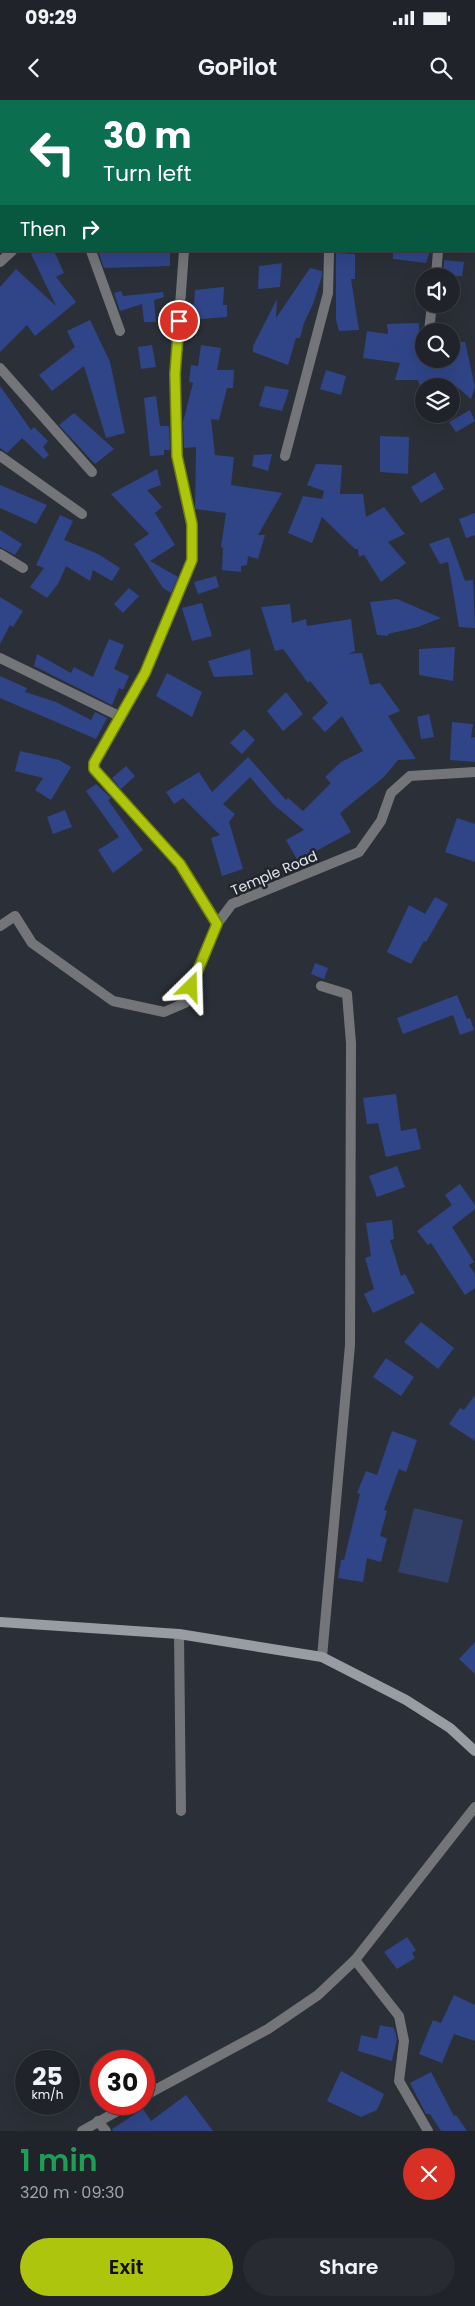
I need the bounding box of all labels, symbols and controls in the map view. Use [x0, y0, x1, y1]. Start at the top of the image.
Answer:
text: 09:29 [25, 4, 77, 31]
text: GoPilot [198, 52, 277, 83]
icon: back [20, 54, 48, 82]
icon: search [427, 54, 455, 82]
text: 30 m [103, 111, 191, 160]
icon: left [20, 120, 85, 185]
text: Turn left [103, 158, 191, 189]
icon: right [76, 215, 104, 243]
text: Then [20, 216, 66, 243]
map controls [415, 268, 460, 423]
button: sound [415, 268, 460, 313]
pin [158, 300, 200, 342]
icon: arrive [165, 307, 193, 335]
button: search [415, 323, 460, 368]
button: layers [415, 378, 460, 423]
street label: Temple Road [228, 846, 320, 900]
position arrow [164, 960, 216, 1012]
speed limit sign: 30 [90, 2050, 155, 2115]
text: 25 [32, 2059, 63, 2094]
text: km/h [32, 2086, 63, 2103]
text: 1 min [20, 2139, 98, 2182]
button: close [403, 2148, 455, 2200]
text: 320 m · 09:30 [20, 2181, 124, 2204]
button: Exit [20, 2238, 233, 2296]
button: Share [243, 2238, 455, 2296]

